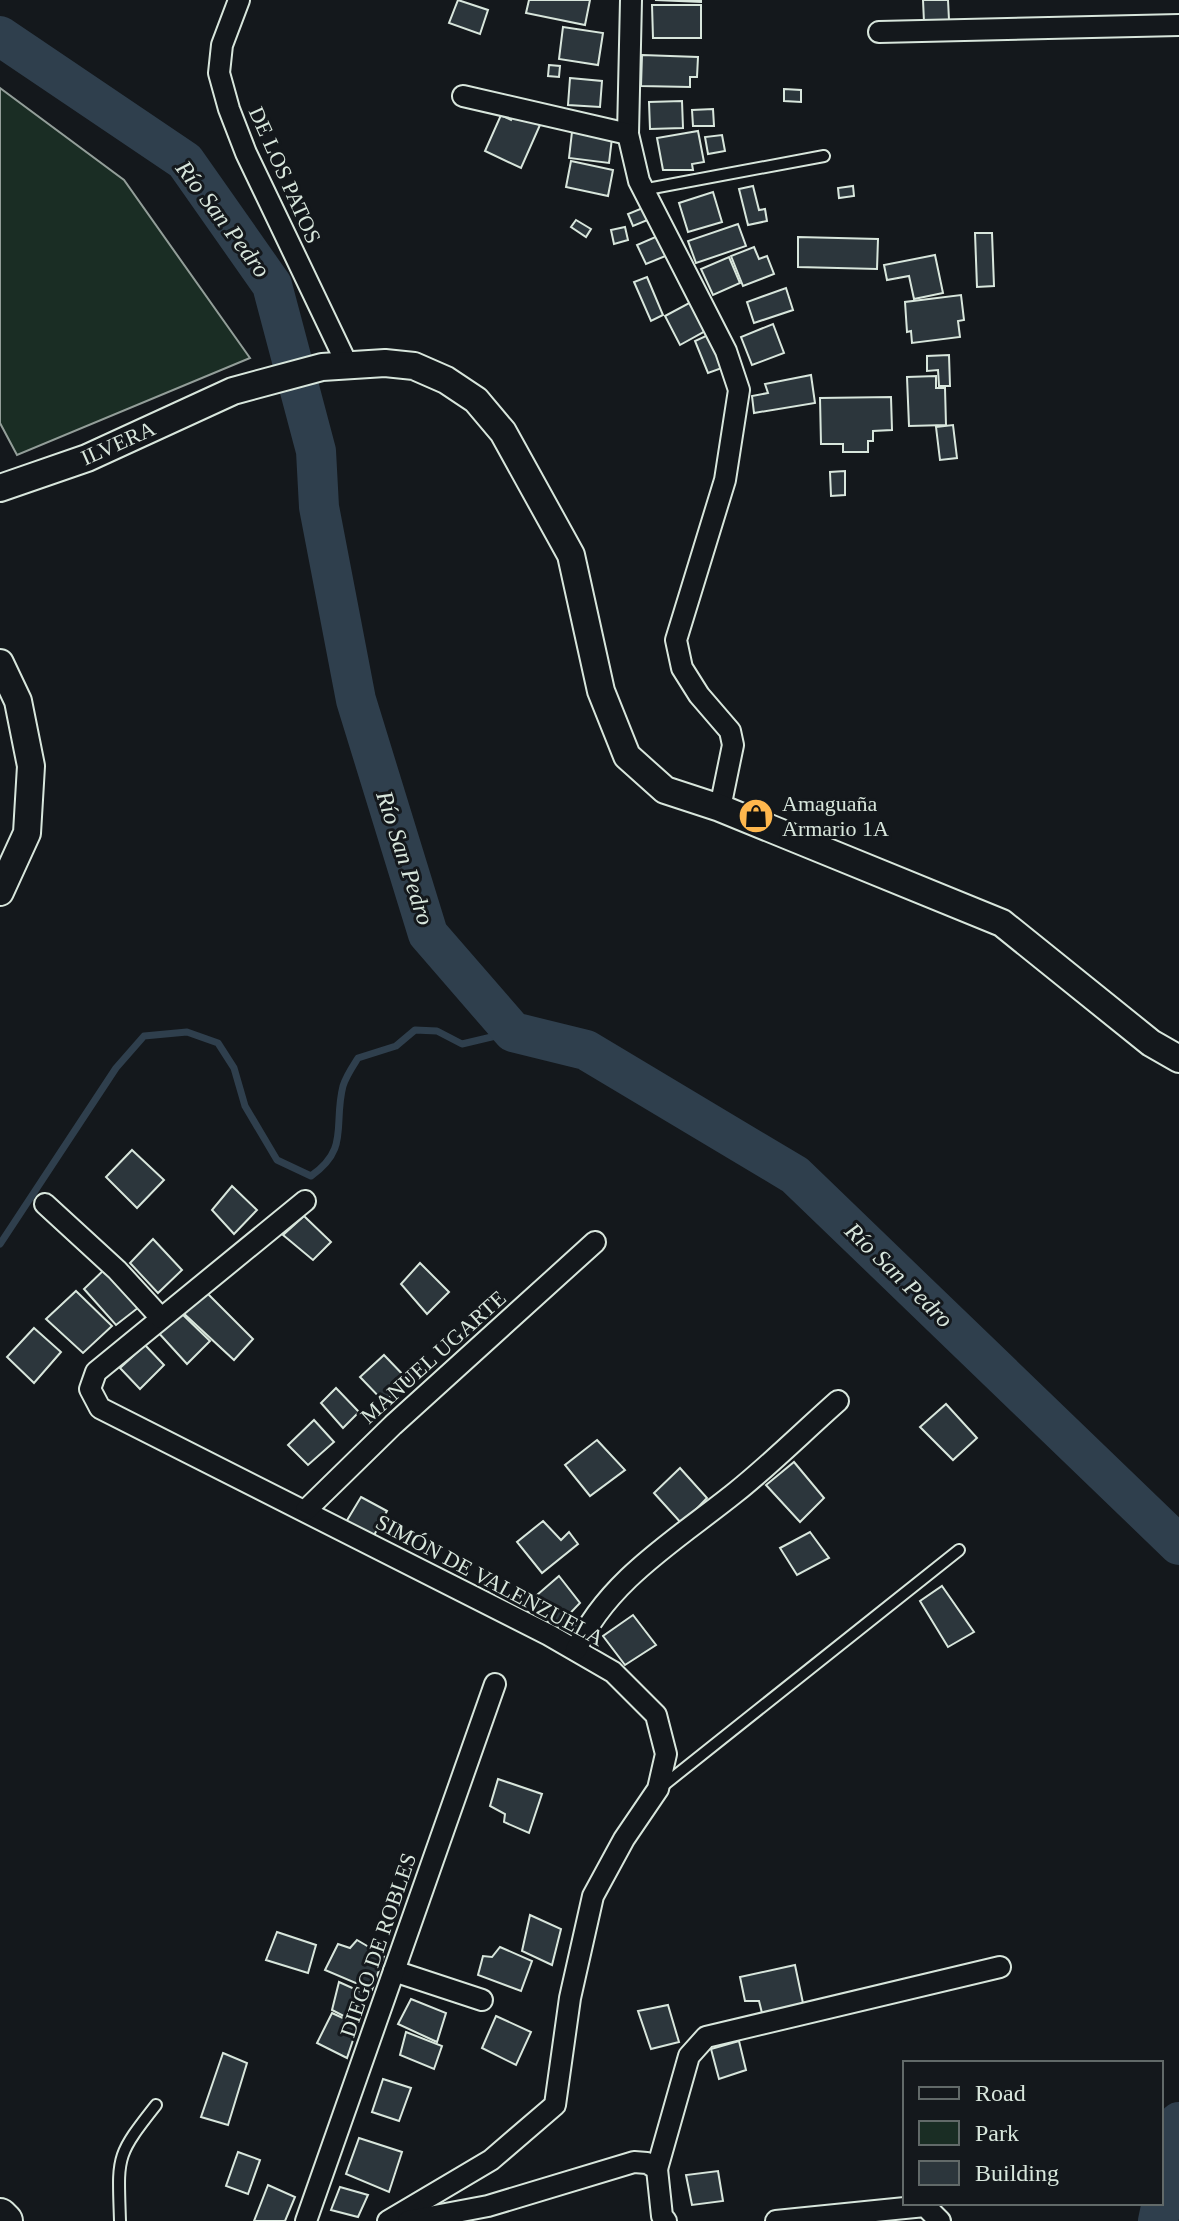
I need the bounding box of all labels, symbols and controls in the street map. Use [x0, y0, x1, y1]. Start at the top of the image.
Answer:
street label: DE LOS PATOS [244, 103, 326, 247]
water label: Río San Pedro [170, 155, 275, 282]
street label: ILVERA [77, 416, 159, 470]
water label: Río San Pedro [371, 787, 439, 928]
place label: Amaguaña Armario 1A [782, 791, 889, 841]
shop icon: Amaguaña Armario 1A [737, 797, 775, 835]
water label: Río San Pedro [839, 1217, 958, 1333]
street label: MANUEL UGARTE [355, 1285, 511, 1429]
street label: SIMÓN DE VALENZUELA [372, 1509, 608, 1651]
street label: DIEGO DE ROBLES [335, 1850, 421, 2040]
legend [903, 2061, 1163, 2205]
text: Road [975, 2080, 1026, 2106]
text: Park [975, 2120, 1019, 2146]
text: Building [975, 2160, 1059, 2186]

